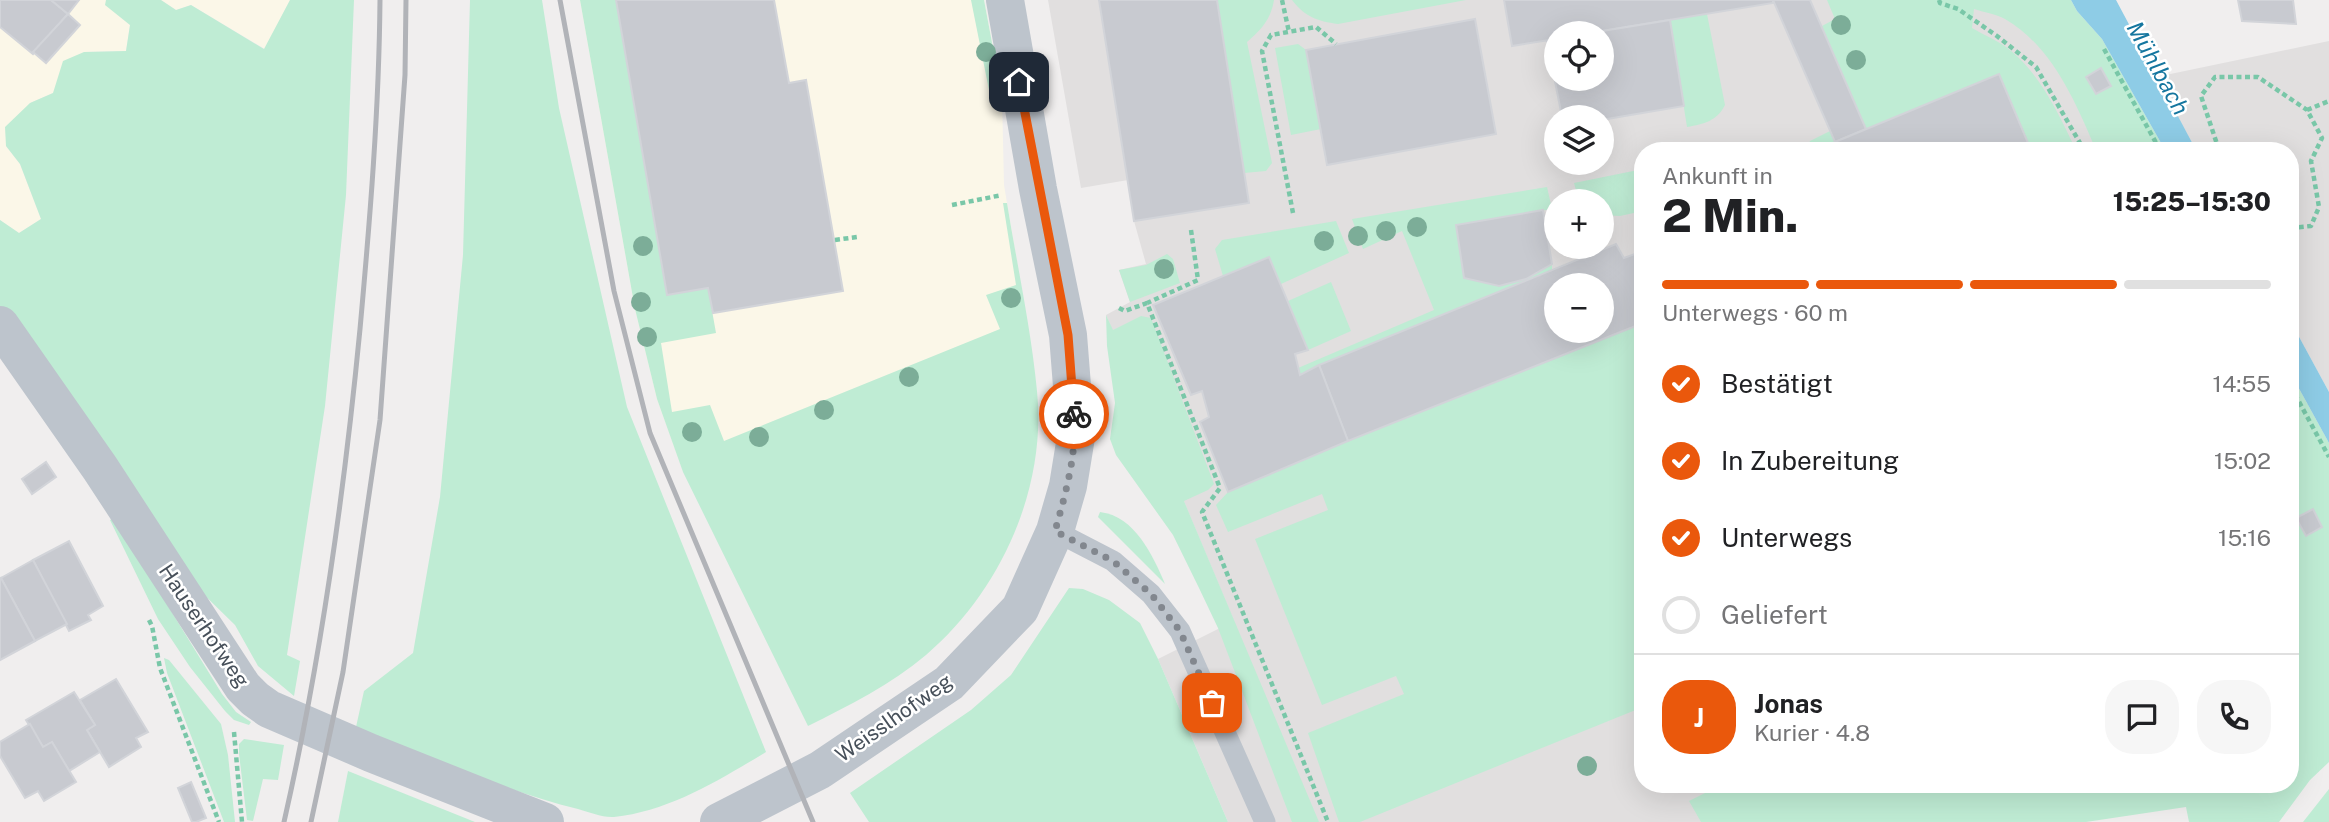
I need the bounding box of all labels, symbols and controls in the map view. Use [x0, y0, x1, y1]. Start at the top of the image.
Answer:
water label: Mühlbach [2122, 16, 2195, 119]
map controls [1544, 21, 1614, 343]
button: locate [1544, 21, 1614, 91]
pin [989, 52, 1049, 112]
icon: home [1000, 63, 1038, 101]
button: layers [1544, 105, 1614, 175]
text: Ankunft in [1662, 162, 1773, 189]
text: 15:25–15:30 [2113, 186, 2271, 217]
text: 2 Min. [1662, 188, 1799, 242]
button: + [1544, 189, 1614, 259]
button: − [1544, 273, 1614, 343]
text: Unterwegs · 60 m [1662, 299, 1848, 326]
icon: check [1662, 365, 1700, 403]
text: Bestätigt [1721, 368, 1833, 399]
text: 14:55 [2213, 370, 2271, 397]
courier [1039, 379, 1109, 449]
icon: bike [1055, 395, 1093, 433]
icon: check [1662, 442, 1700, 480]
text: In Zubereitung [1721, 445, 1899, 476]
text: 15:02 [2214, 447, 2271, 474]
icon: check [1662, 519, 1700, 557]
text: Unterwegs [1721, 522, 1852, 553]
text: 15:16 [2218, 524, 2271, 551]
street label: Hauserhofweg [154, 559, 255, 692]
text: Geliefert [1721, 599, 1828, 630]
street label: Weisslhofweg [831, 668, 957, 767]
pin [1182, 673, 1242, 733]
button: chat [2105, 680, 2179, 754]
button: phone [2197, 680, 2271, 754]
icon: bag [1193, 684, 1231, 722]
text: Jonas [1754, 688, 1823, 719]
text: J [1694, 702, 1704, 733]
text: Kurier · 4.8 [1754, 719, 1870, 746]

